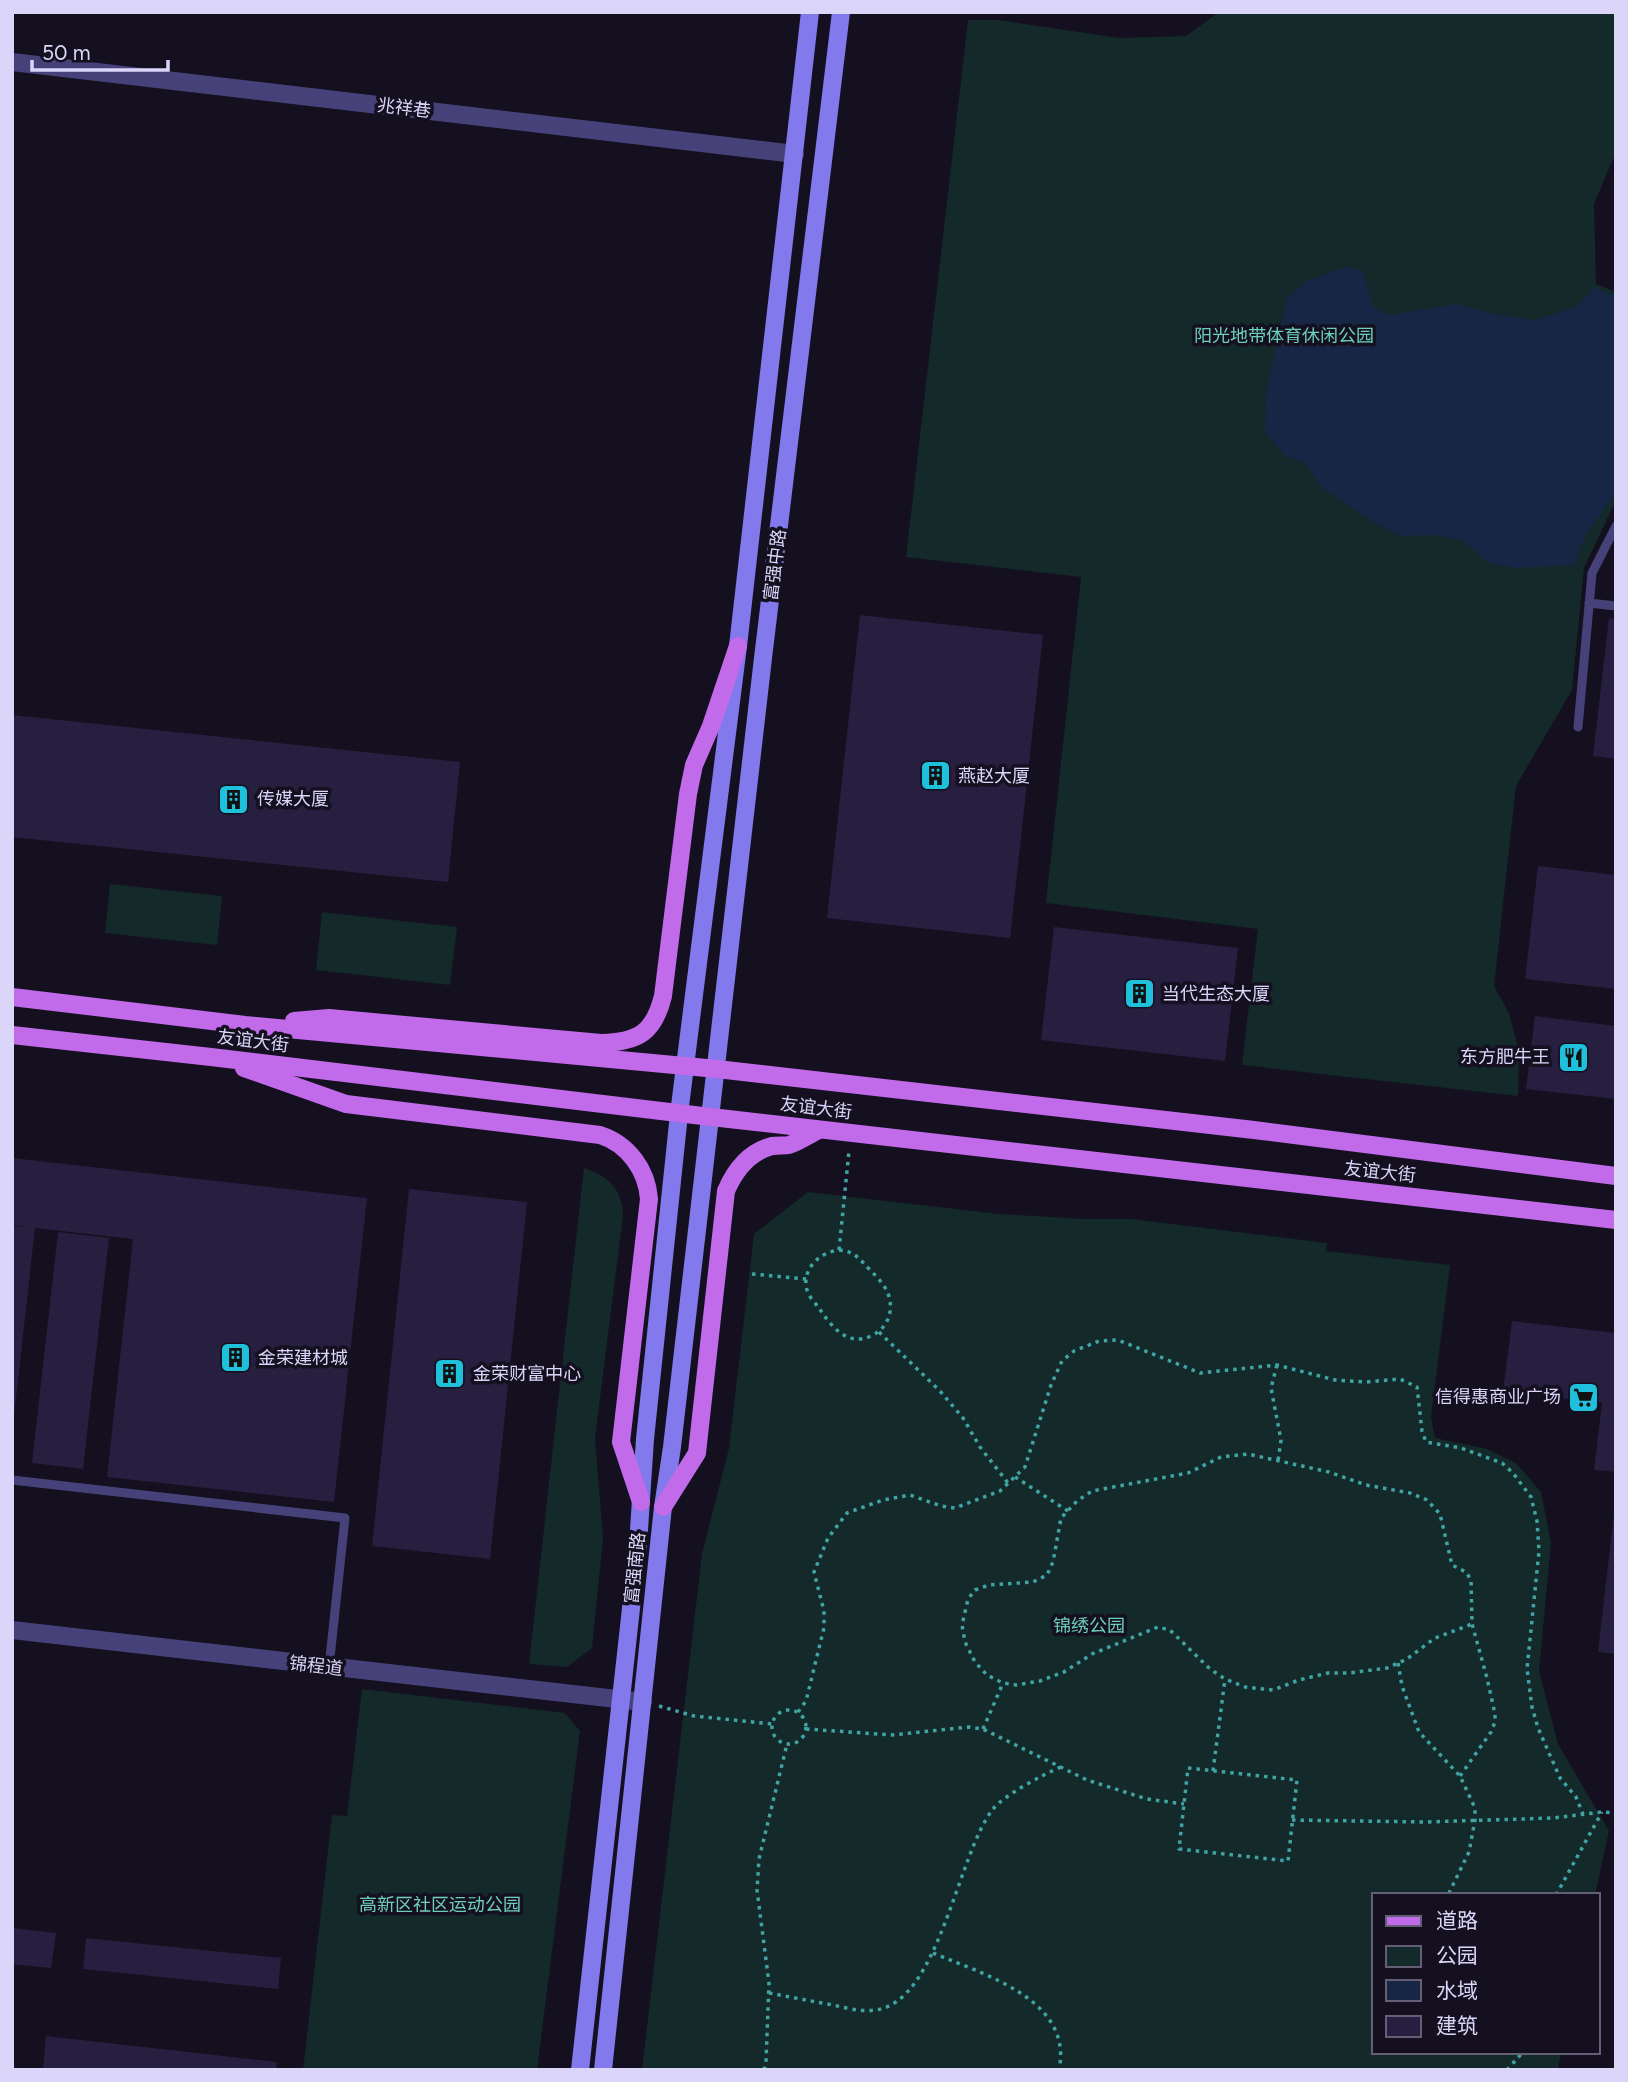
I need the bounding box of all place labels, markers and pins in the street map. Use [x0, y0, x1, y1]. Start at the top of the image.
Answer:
building icon: 燕赵大厦 [918, 759, 952, 793]
place label: 燕赵大厦 [958, 765, 1030, 787]
building icon: 传媒大厦 [217, 782, 251, 816]
place label: 传媒大厦 [257, 788, 329, 810]
building icon: 当代生态大厦 [1122, 977, 1156, 1011]
place label: 当代生态大厦 [1162, 983, 1270, 1005]
restaurant icon: 东方肥牛王 [1556, 1040, 1590, 1074]
place label: 东方肥牛王 [1460, 1046, 1550, 1068]
building icon: 金荣建材城 [218, 1341, 252, 1375]
place label: 金荣建材城 [258, 1347, 348, 1369]
building icon: 金荣财富中心 [433, 1357, 467, 1391]
place label: 金荣财富中心 [473, 1363, 581, 1385]
supermarket icon: 信得惠商业广场 [1567, 1380, 1601, 1414]
place label: 信得惠商业广场 [1435, 1386, 1561, 1408]

